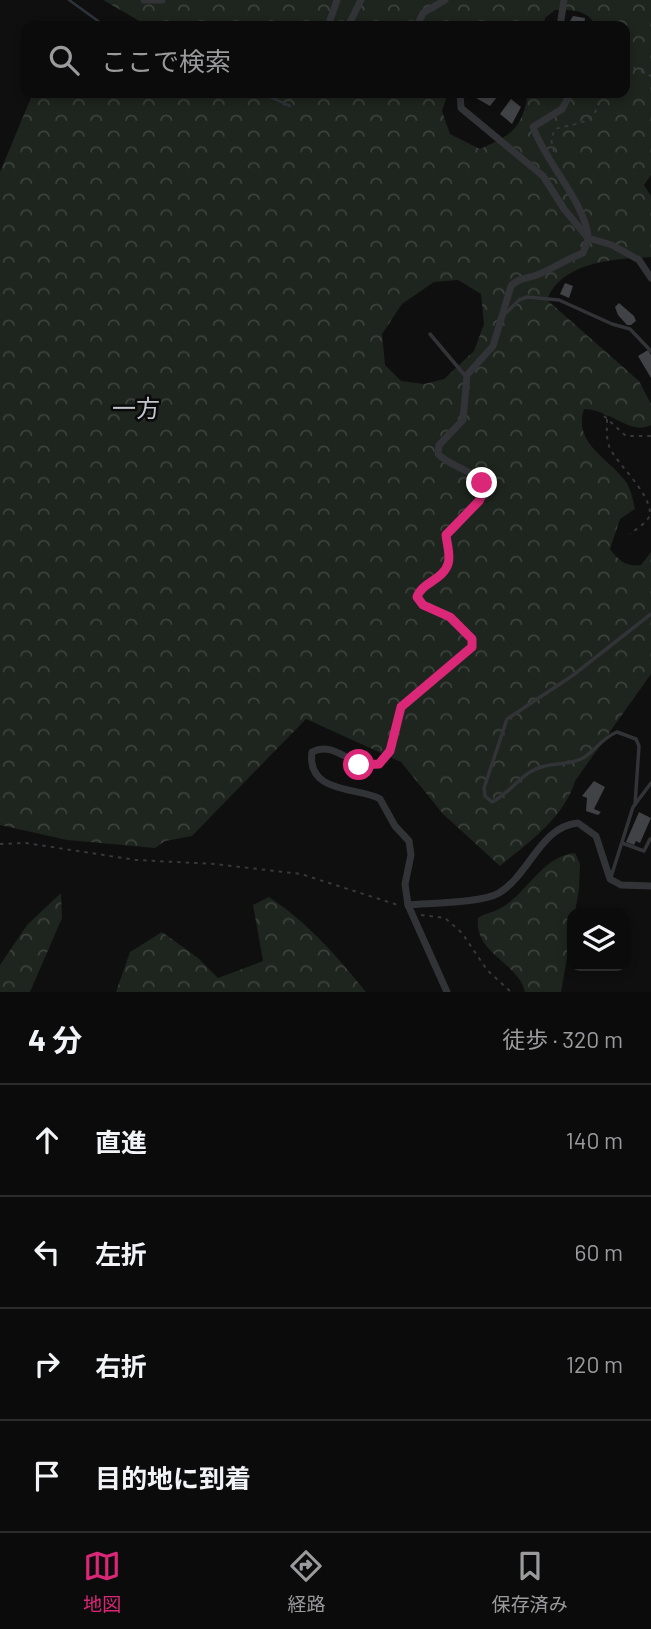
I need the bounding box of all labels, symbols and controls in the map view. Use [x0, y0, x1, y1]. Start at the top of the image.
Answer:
search box [21, 21, 630, 98]
icon: search [45, 41, 83, 79]
text: ここで検索 [101, 45, 231, 76]
district label: 一方 [112, 393, 160, 422]
route end [466, 467, 497, 498]
route start [343, 749, 374, 780]
map controls [567, 908, 630, 971]
button: layers [567, 908, 630, 971]
text: 4 分 [28, 1021, 82, 1057]
text: 徒歩 · 320 m [502, 1025, 623, 1053]
icon: ahead [28, 1121, 66, 1159]
text: 直進 [95, 1126, 147, 1157]
text: 140 m [566, 1126, 623, 1154]
icon: left [28, 1233, 66, 1271]
text: 左折 [95, 1238, 147, 1269]
text: 60 m [575, 1238, 623, 1266]
icon: right [28, 1345, 66, 1383]
text: 右折 [95, 1350, 147, 1381]
text: 120 m [566, 1350, 623, 1378]
icon: arrive [28, 1457, 66, 1495]
text: 目的地に到着 [95, 1462, 251, 1493]
tab: 地図 [83, 1547, 121, 1616]
tab: 経路 [287, 1547, 326, 1616]
tab: 保存済み [492, 1547, 568, 1616]

